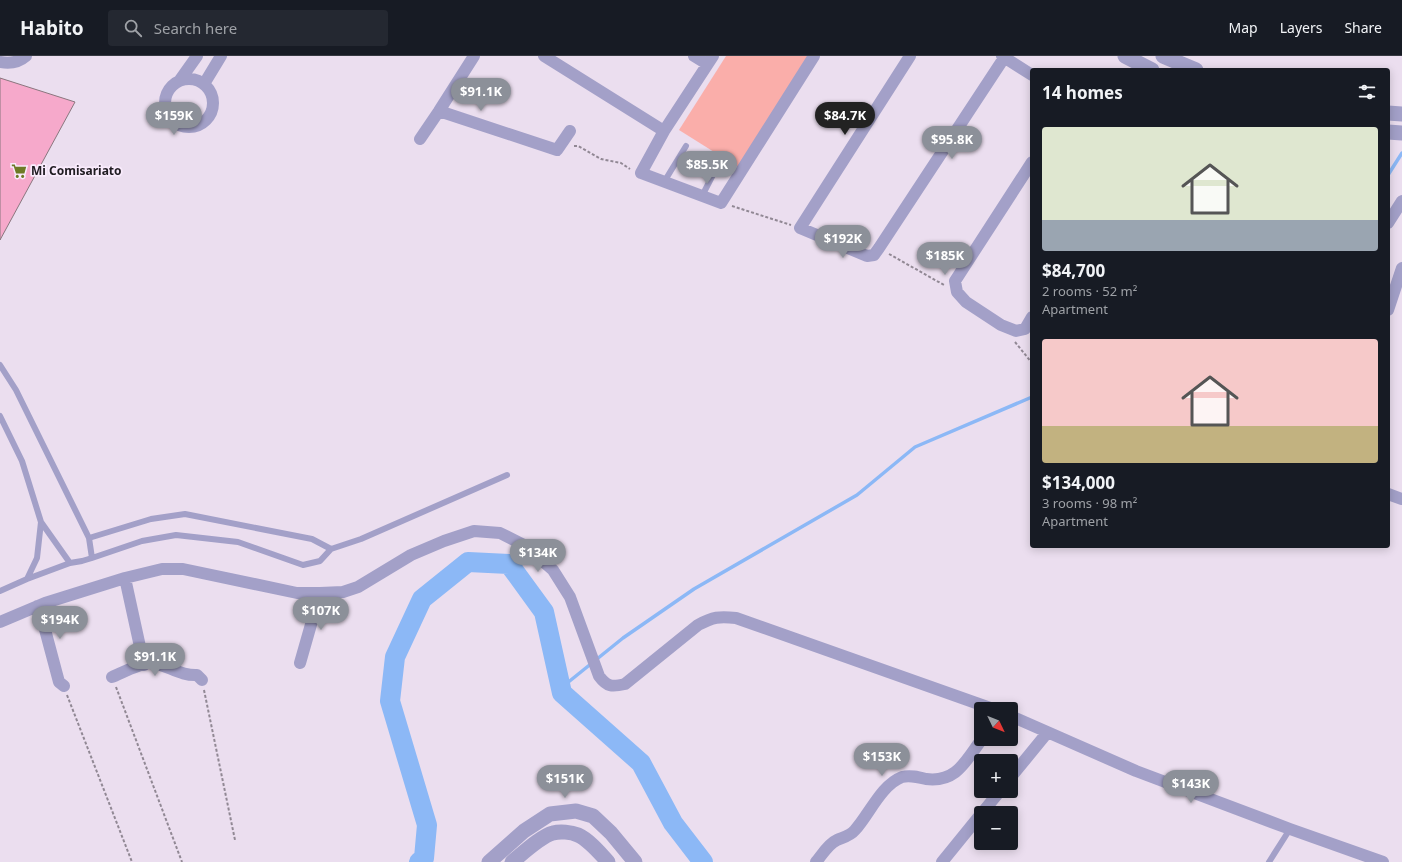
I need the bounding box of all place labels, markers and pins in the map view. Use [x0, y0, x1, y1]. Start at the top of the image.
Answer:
pin: $91.1K [448, 78, 514, 112]
pin: $159K [146, 102, 202, 136]
pin: $84.7K [812, 102, 878, 136]
pin: $95.8K [919, 126, 985, 160]
pin: $85.5K [674, 151, 740, 185]
supermarket icon: Mi Comisariato [10, 162, 28, 180]
place label: Mi Comisariato [31, 162, 122, 179]
pin: $192K [815, 225, 871, 259]
pin: $185K [917, 242, 973, 276]
pin: $134K [510, 539, 566, 573]
pin: $107K [293, 597, 349, 631]
pin: $194K [32, 606, 88, 640]
pin: $91.1K [122, 643, 188, 677]
pin: $153K [854, 743, 910, 777]
pin: $151K [537, 765, 593, 799]
pin: $143K [1163, 770, 1219, 804]

